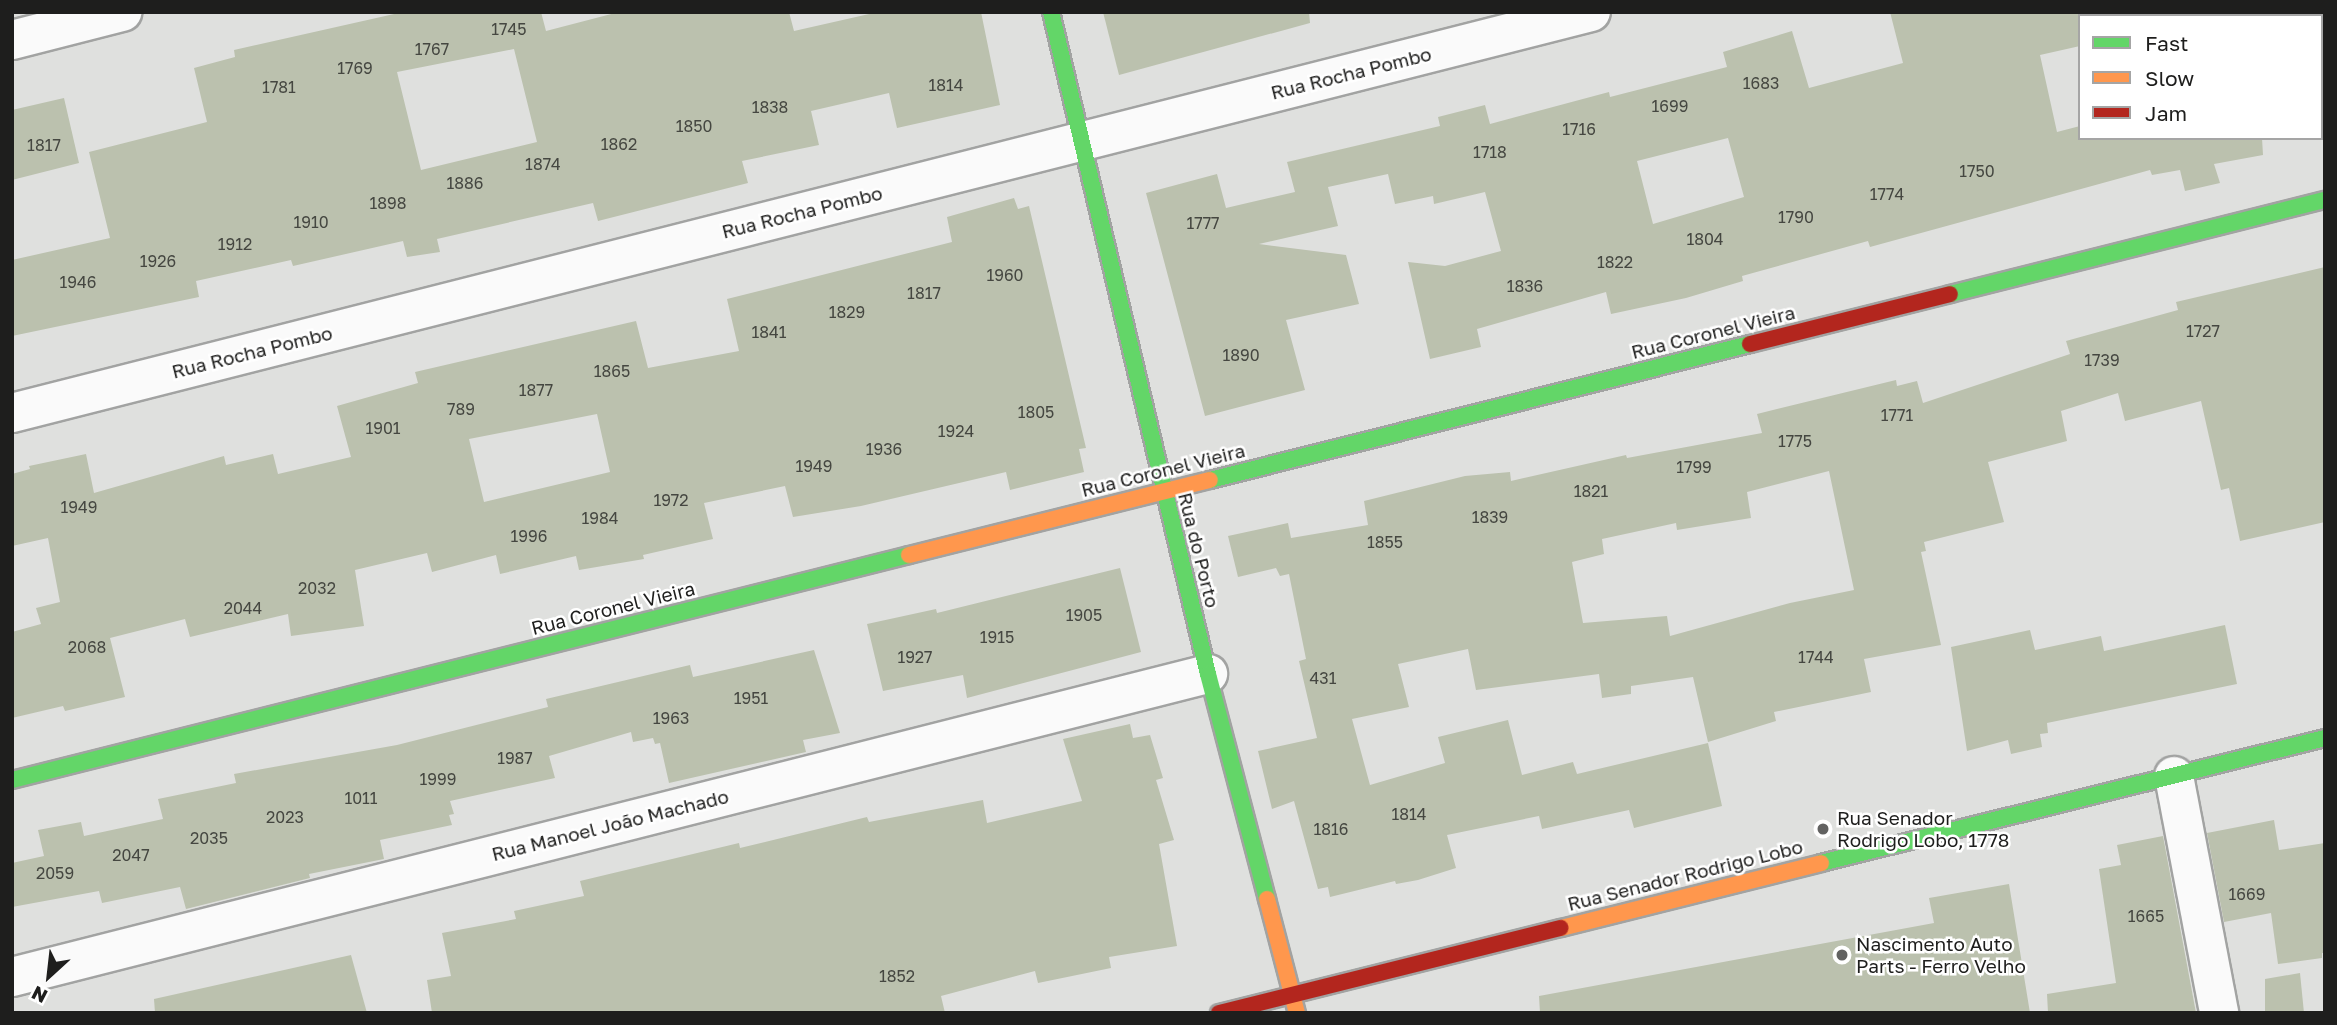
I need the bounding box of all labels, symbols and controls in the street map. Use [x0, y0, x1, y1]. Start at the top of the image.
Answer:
legend [2078, 14, 2323, 140]
house number: 1745 [491, 19, 527, 39]
text: Fast [2145, 30, 2188, 56]
house number: 1767 [415, 39, 449, 59]
street label: Rua Rocha Pombo [1268, 42, 1434, 104]
house number: 1769 [337, 58, 373, 78]
text: Slow [2145, 65, 2194, 91]
house number: 1683 [1743, 73, 1779, 93]
house number: 1814 [928, 75, 964, 95]
house number: 1781 [262, 77, 296, 97]
house number: 1699 [1652, 96, 1688, 116]
house number: 1838 [752, 97, 788, 117]
text: Jam [2145, 100, 2187, 126]
house number: 1850 [676, 116, 712, 136]
house number: 1716 [1562, 119, 1596, 139]
house number: 1862 [601, 134, 637, 154]
house number: 1817 [27, 135, 61, 155]
house number: 1718 [1473, 142, 1507, 162]
house number: 1874 [525, 154, 561, 174]
house number: 1750 [1959, 161, 1995, 181]
house number: 1886 [447, 173, 483, 193]
street label: Rua Rocha Pombo [719, 181, 885, 243]
house number: 1774 [1870, 184, 1904, 204]
house number: 1898 [370, 193, 406, 213]
house number: 1790 [1778, 207, 1814, 227]
house number: 1910 [293, 212, 329, 232]
house number: 1777 [1186, 213, 1220, 233]
house number: 1804 [1686, 229, 1724, 249]
house number: 1912 [218, 234, 252, 254]
house number: 1926 [140, 251, 176, 271]
house number: 1822 [1597, 252, 1633, 272]
house number: 1960 [986, 265, 1024, 285]
house number: 1946 [60, 272, 96, 292]
house number: 1836 [1507, 276, 1543, 296]
house number: 1817 [907, 283, 941, 303]
street label: Rua Coronel Vieira [1629, 301, 1797, 363]
house number: 1829 [829, 302, 865, 322]
street label: Rua Rocha Pombo [169, 321, 335, 383]
house number: 1727 [2186, 321, 2220, 341]
house number: 1841 [751, 322, 787, 342]
house number: 1890 [1222, 345, 1260, 365]
house number: 1739 [2084, 350, 2120, 370]
house number: 1865 [594, 361, 630, 381]
house number: 1877 [519, 380, 553, 400]
house number: 789 [447, 399, 475, 419]
house number: 1805 [1018, 402, 1054, 422]
house number: 1771 [1881, 405, 1913, 425]
house number: 1901 [365, 418, 401, 438]
house number: 1924 [938, 421, 974, 441]
house number: 1775 [1778, 431, 1812, 451]
house number: 1936 [866, 439, 902, 459]
street label: Rua Coronel Vieira [1079, 439, 1247, 501]
house number: 1949 [796, 456, 832, 476]
house number: 1799 [1676, 457, 1712, 477]
house number: 1821 [1574, 481, 1608, 501]
house number: 1972 [653, 490, 689, 510]
street label: Rua do Porto [1174, 490, 1224, 610]
house number: 1949 [61, 497, 97, 517]
house number: 1839 [1472, 507, 1508, 527]
house number: 1984 [582, 508, 618, 528]
house number: 1996 [511, 526, 547, 546]
house number: 1855 [1367, 532, 1403, 552]
street label: Rua Coronel Vieira [529, 577, 697, 639]
house number: 2032 [298, 578, 336, 598]
house number: 2044 [224, 598, 262, 618]
house number: 1905 [1066, 605, 1102, 625]
house number: 1915 [980, 627, 1014, 647]
house number: 2068 [68, 637, 106, 657]
house number: 1927 [897, 647, 933, 667]
house number: 1744 [1798, 647, 1834, 667]
house number: 431 [1310, 668, 1336, 688]
house number: 1951 [734, 688, 768, 708]
house number: 1963 [653, 708, 689, 728]
house number: 1987 [497, 748, 533, 768]
house number: 1999 [420, 769, 456, 789]
street label: Rua Manoel João Machado [489, 785, 731, 865]
house number: 1011 [344, 788, 378, 808]
house number: 1814 [1391, 804, 1427, 824]
house number: 2023 [266, 807, 304, 827]
place label: Rua Senador Rodrigo Lobo, 1778 [1837, 807, 2009, 851]
house number: 1816 [1314, 819, 1348, 839]
marker: Rua Senador Rodrigo Lobo, 1778 [1815, 821, 1831, 837]
house number: 2035 [190, 828, 228, 848]
street label: Rua Senador Rodrigo Lobo [1565, 835, 1805, 915]
house number: 2047 [112, 845, 150, 865]
house number: 2059 [36, 863, 74, 883]
house number: 1669 [2229, 884, 2265, 904]
house number: 1665 [2128, 906, 2164, 926]
place label: Nascimento Auto Parts - Ferro Velho [1856, 933, 2026, 977]
north arrow [14, 941, 84, 1011]
marker: Nascimento Auto Parts - Ferro Velho [1834, 947, 1850, 963]
house number: 1852 [879, 966, 915, 986]
text: N [28, 982, 51, 1009]

